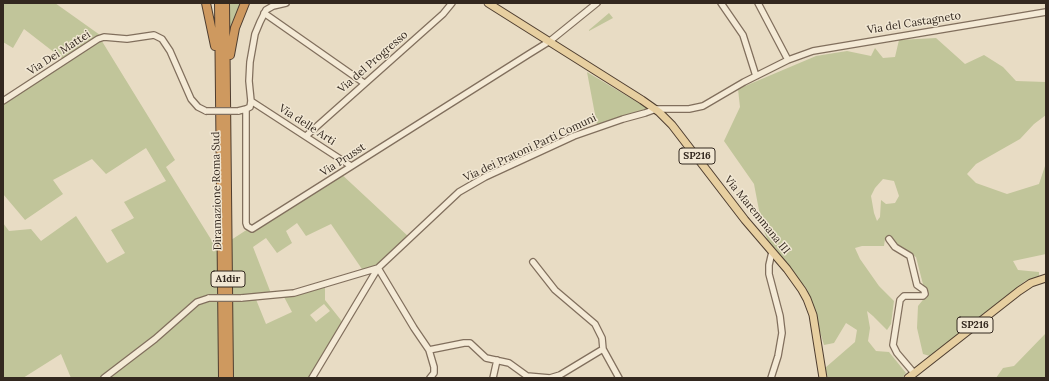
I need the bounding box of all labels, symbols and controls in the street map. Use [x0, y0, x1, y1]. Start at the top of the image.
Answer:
street label: Via del Castagneto [866, 9, 962, 37]
street label: Via Dei Mattei [25, 28, 93, 78]
street label: Via del Progresso [335, 28, 411, 96]
street label: Via delle Arti [276, 102, 338, 148]
street label: Via dei Pratoni Parti Comuni [461, 111, 599, 185]
street label: Diramazione Roma Sud [209, 131, 225, 251]
street label: Via Prusst [318, 141, 368, 179]
road number: SP216 [679, 148, 715, 164]
street label: Via Maremmana III [721, 173, 793, 257]
road number: A1dir [211, 271, 245, 287]
road number: SP216 [957, 317, 993, 333]

